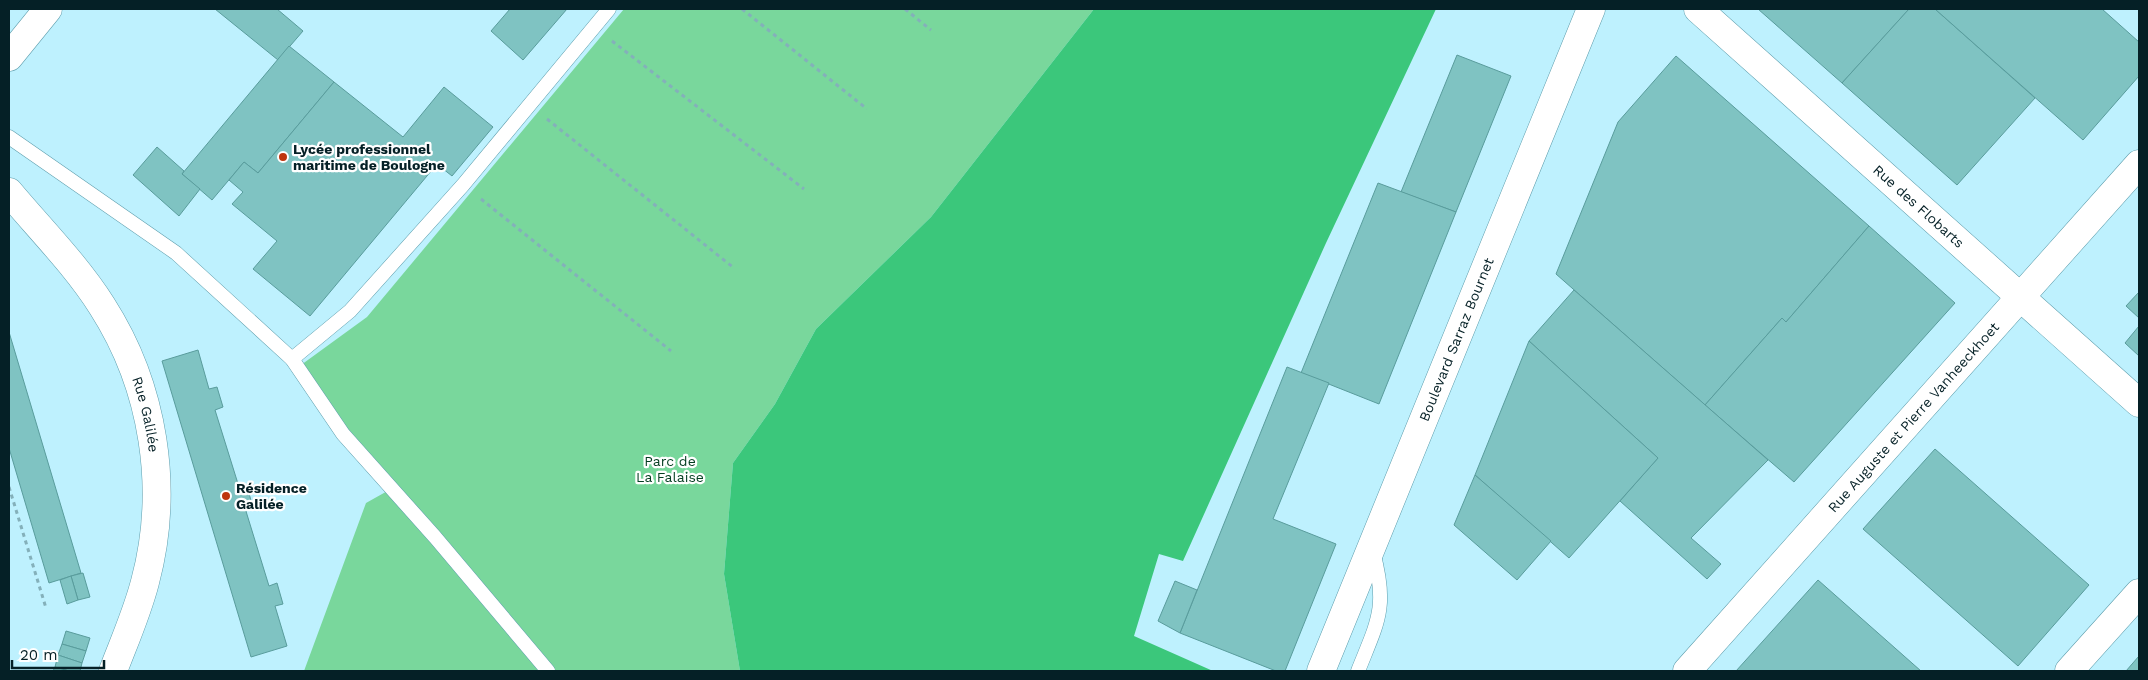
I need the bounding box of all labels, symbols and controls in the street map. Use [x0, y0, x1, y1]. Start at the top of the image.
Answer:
place label: Lycée professionnel maritime de Boulogne [293, 141, 445, 173]
marker: Lycée professionnel maritime de Boulogne [277, 151, 289, 163]
street label: Rue des Flobarts [1870, 162, 1967, 251]
street label: Boulevard Sarraz Bournet [1416, 255, 1497, 424]
street label: Rue Auguste et Pierre Vanheeckhoet [1824, 319, 2002, 515]
street label: Rue Galilée [129, 374, 162, 453]
park label: Parc de La Falaise [636, 453, 704, 485]
place label: Résidence Galilée [236, 480, 307, 512]
marker: Résidence Galilée [220, 490, 232, 502]
scale bar [12, 638, 105, 670]
text: 20 m [20, 646, 58, 664]

